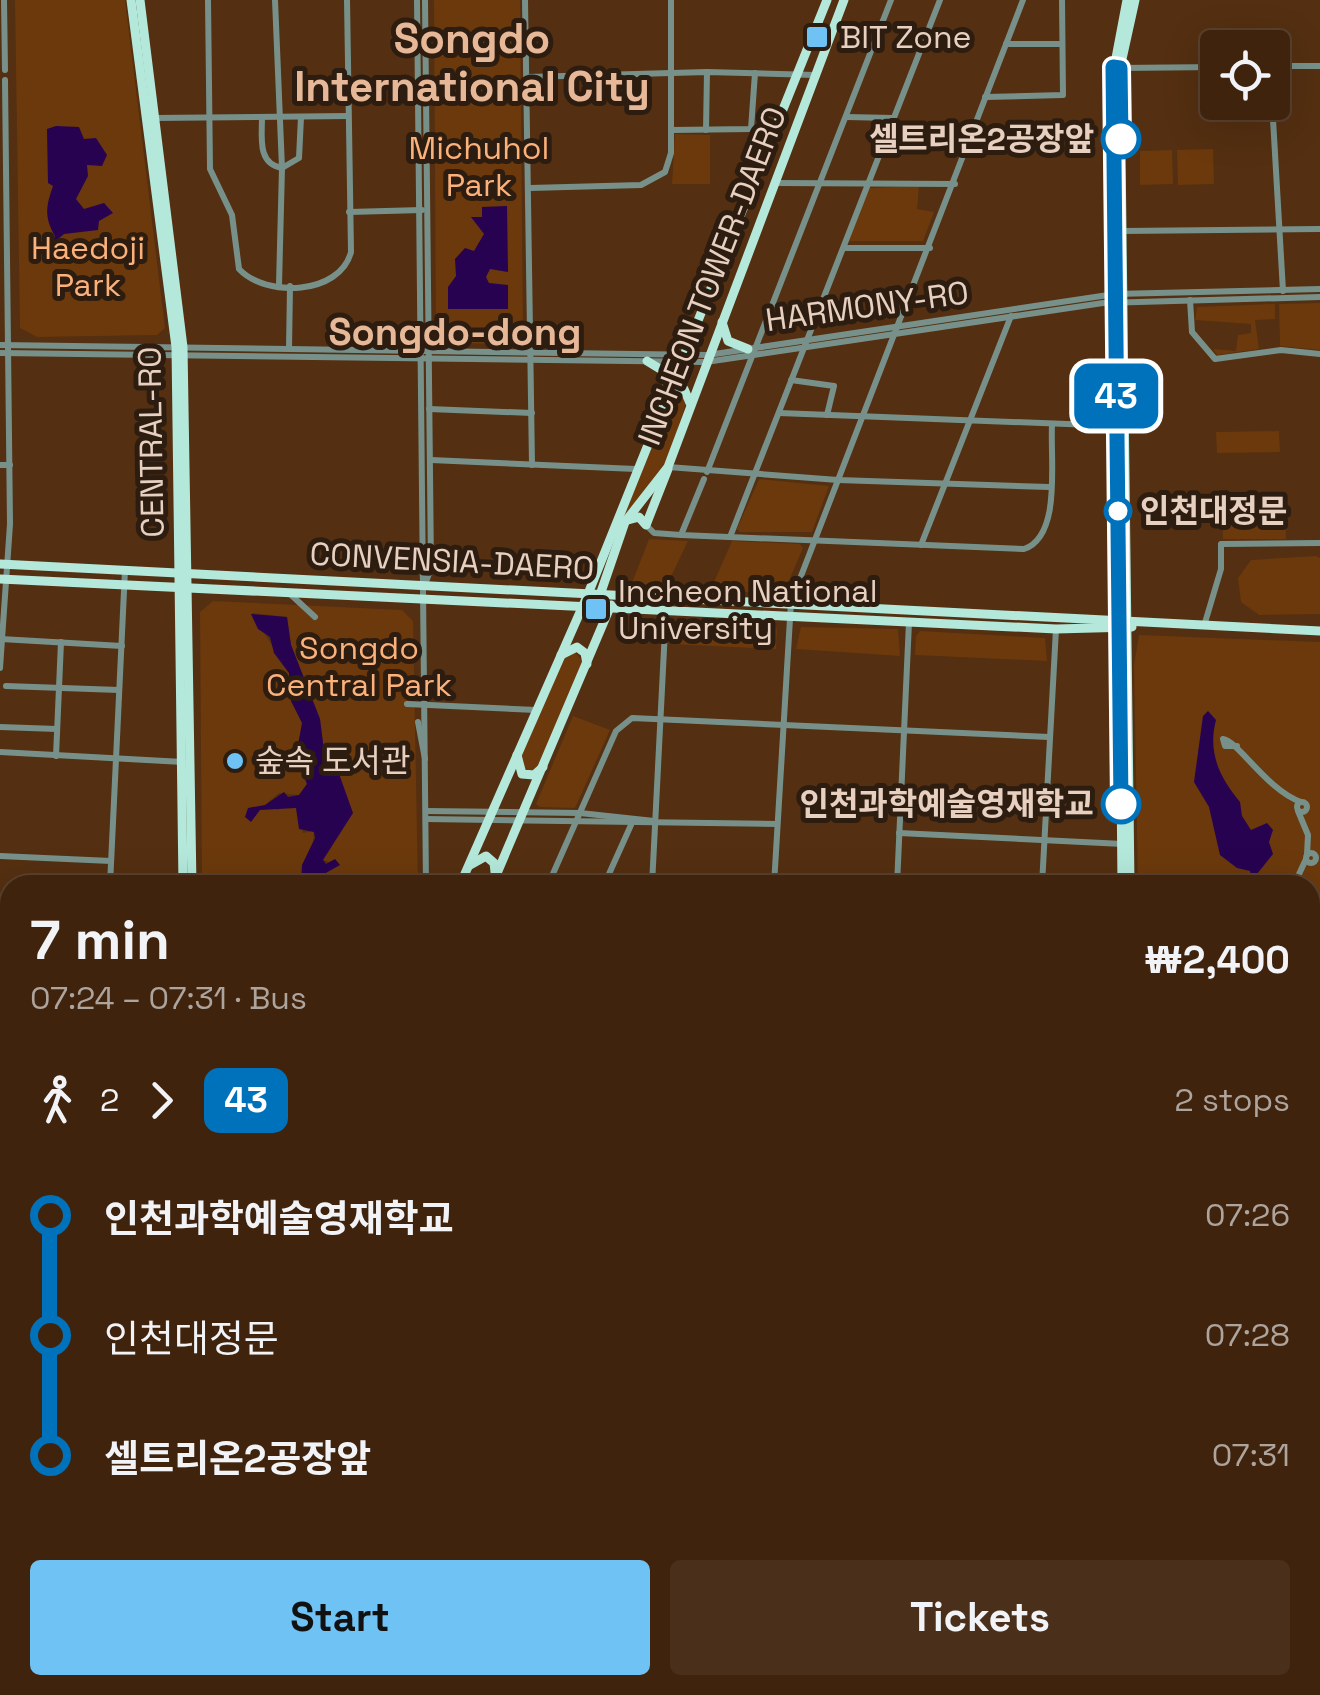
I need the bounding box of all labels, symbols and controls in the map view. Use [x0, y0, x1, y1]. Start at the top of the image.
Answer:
district label: Songdo International City [294, 12, 650, 113]
place label: BIT Zone [840, 17, 972, 57]
marker: BIT Zone [804, 24, 830, 50]
map controls [1200, 30, 1290, 120]
button: locate [1200, 30, 1290, 120]
street label: INCHEON TOWER-DAERO [629, 101, 795, 451]
place label: 셀트리온2공장앞 [869, 119, 1094, 159]
marker: 셀트리온2공장앞 [1102, 120, 1140, 158]
park label: Michuhol Park [409, 128, 549, 205]
park label: Haedoji Park [31, 228, 145, 305]
street label: HARMONY-RO [763, 272, 971, 340]
district label: Songdo-dong [328, 308, 582, 356]
street label: CENTRAL-RO [129, 346, 173, 538]
line badge: 43 [1071, 364, 1161, 428]
text: 43 [1094, 374, 1138, 418]
place label: 인천대정문 [1140, 491, 1287, 531]
marker: 인천대정문 [1105, 498, 1131, 524]
street label: CONVENSIA-DAERO [309, 534, 595, 588]
place label: Incheon National University [618, 571, 878, 648]
marker: Incheon National University [583, 596, 609, 622]
park label: Songdo Central Park [266, 628, 452, 705]
place label: 숲속 도서관 [255, 741, 410, 781]
marker: 숲속 도서관 [224, 750, 246, 772]
place label: 인천과학예술영재학교 [800, 784, 1094, 824]
marker: 인천과학예술영재학교 [1102, 785, 1140, 823]
text: 7 min [30, 905, 170, 975]
text: ₩2,400 [1144, 936, 1290, 984]
text: 07:24 – 07:31 · Bus [30, 978, 307, 1018]
icon: walk [30, 1073, 85, 1128]
icon: forward [134, 1073, 189, 1128]
text: 43 [224, 1078, 268, 1122]
text: 2 [100, 1080, 119, 1120]
text: 2 stops [1175, 1080, 1290, 1120]
text: 인천과학예술영재학교 [104, 1195, 454, 1243]
text: 07:26 [1205, 1195, 1290, 1235]
text: 인천대정문 [104, 1315, 279, 1363]
text: 07:28 [1205, 1315, 1290, 1355]
text: 셀트리온2공장앞 [104, 1435, 371, 1483]
text: 07:31 [1212, 1435, 1290, 1475]
button: Start [30, 1560, 650, 1675]
button: Tickets [670, 1560, 1290, 1675]

